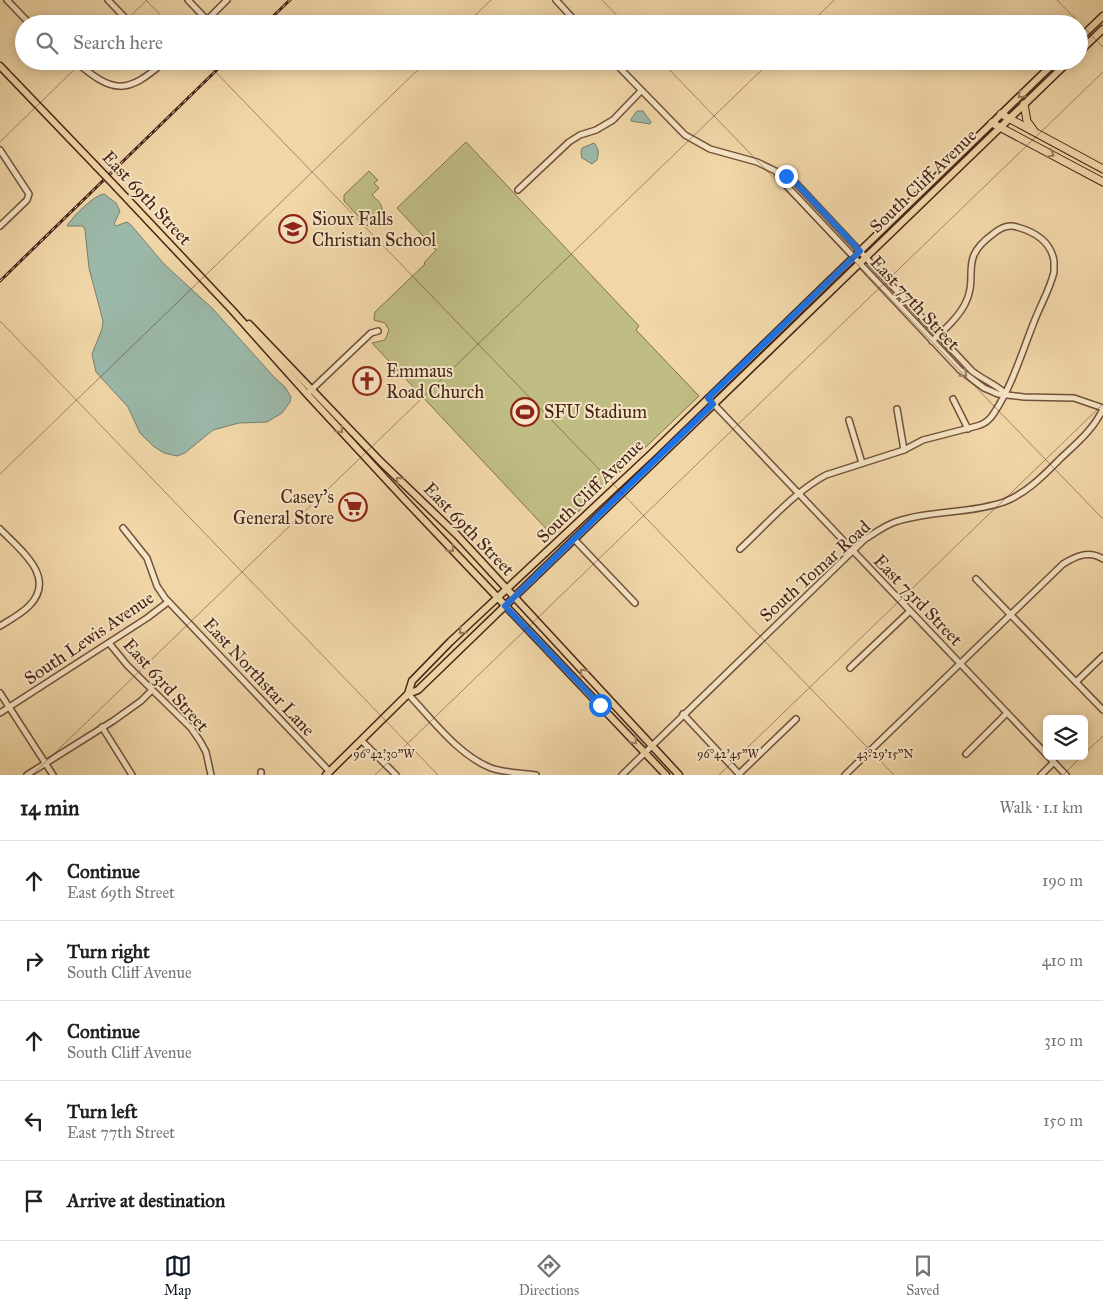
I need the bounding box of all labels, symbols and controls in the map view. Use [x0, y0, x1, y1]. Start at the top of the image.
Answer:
search box [15, 15, 1088, 70]
icon: search [33, 29, 61, 57]
text: Search here [73, 31, 163, 54]
one-way arrow [1017, 89, 1026, 98]
street label: South Cliff Avenue [865, 124, 981, 238]
street label: East 69th Street [98, 146, 197, 250]
one-way arrow [1045, 148, 1054, 158]
route end [775, 165, 798, 188]
place label: Sioux Falls Christian School [312, 208, 436, 251]
school or university icon: Sioux Falls Christian School [278, 214, 308, 244]
street label: East 77th Street [866, 251, 965, 355]
place label: Emmaus Road Church [386, 360, 484, 403]
church icon: Emmaus Road Church [352, 366, 382, 396]
one-way arrow [958, 368, 967, 377]
sports icon: SFU Stadium [510, 397, 540, 427]
place label: SFU Stadium [544, 401, 647, 423]
one-way arrow [334, 424, 343, 433]
street label: South Cliff Avenue [532, 434, 648, 548]
one-way arrow [396, 477, 405, 486]
street label: East 69th Street [419, 478, 519, 581]
place label: Casey's General Store [233, 486, 334, 529]
supermarket icon: Casey's General Store [338, 492, 368, 522]
street label: South Tomar Road [755, 516, 875, 626]
one-way arrow [445, 543, 454, 552]
street label: East 73rd Street [869, 550, 967, 651]
street label: South Lewis Avenue [20, 587, 158, 689]
street label: East Northstar Lane [198, 613, 320, 741]
one-way arrow [459, 625, 468, 634]
street label: East 63rd Street [118, 634, 214, 737]
one-way arrow [580, 668, 589, 677]
route start [589, 694, 612, 717]
map controls [1043, 715, 1088, 760]
button: layers [1043, 715, 1088, 760]
one-way arrow [628, 735, 637, 744]
text: 96°42'30"W [353, 747, 415, 761]
text: 96°42'45"W [697, 747, 759, 761]
text: 43°29'15"N [856, 747, 914, 761]
text: 14 min [20, 795, 79, 821]
text: Walk · 1.1 km [999, 798, 1083, 817]
text: Continue [67, 860, 140, 883]
icon: ahead [20, 867, 48, 895]
text: 190 m [1042, 871, 1083, 890]
text: East 69th Street [67, 883, 175, 902]
text: Turn right [67, 940, 150, 963]
icon: right [20, 947, 48, 975]
text: 410 m [1042, 951, 1083, 970]
text: South Cliff Avenue [67, 963, 192, 982]
text: Continue [67, 1020, 140, 1043]
icon: ahead [20, 1027, 48, 1055]
text: 310 m [1044, 1031, 1083, 1050]
text: South Cliff Avenue [67, 1043, 192, 1062]
text: Turn left [67, 1100, 137, 1123]
icon: left [20, 1107, 48, 1135]
text: 150 m [1043, 1111, 1083, 1130]
text: East 77th Street [67, 1123, 175, 1142]
icon: arrive [20, 1187, 48, 1215]
text: Arrive at destination [67, 1189, 225, 1212]
tab: Map [164, 1252, 192, 1299]
tab: Directions [519, 1252, 579, 1299]
tab: Saved [906, 1252, 939, 1299]

